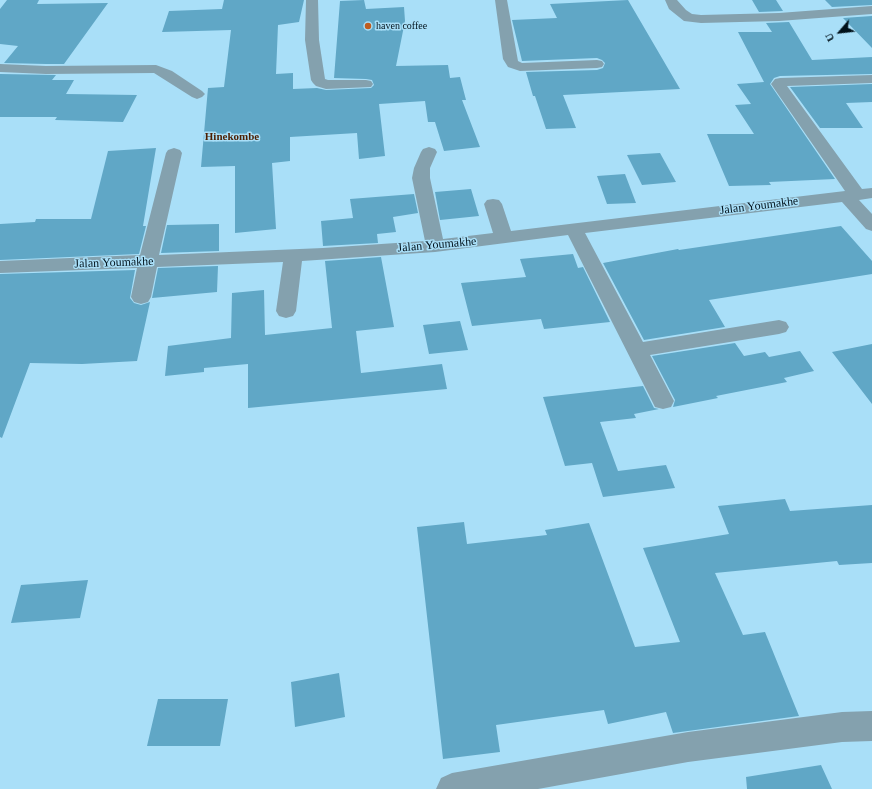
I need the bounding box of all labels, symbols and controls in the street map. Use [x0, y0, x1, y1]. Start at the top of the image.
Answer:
north arrow [820, 12, 860, 52]
place label: haven coffee [376, 20, 427, 32]
marker: haven coffee [363, 21, 373, 31]
text: U [822, 31, 837, 44]
district label: Hinekombe [205, 130, 259, 144]
street label: Jalan Youmakhe [719, 194, 799, 218]
street label: Jalan Youmakhe [397, 234, 477, 256]
street label: Jalan Youmakhe [74, 254, 154, 272]

